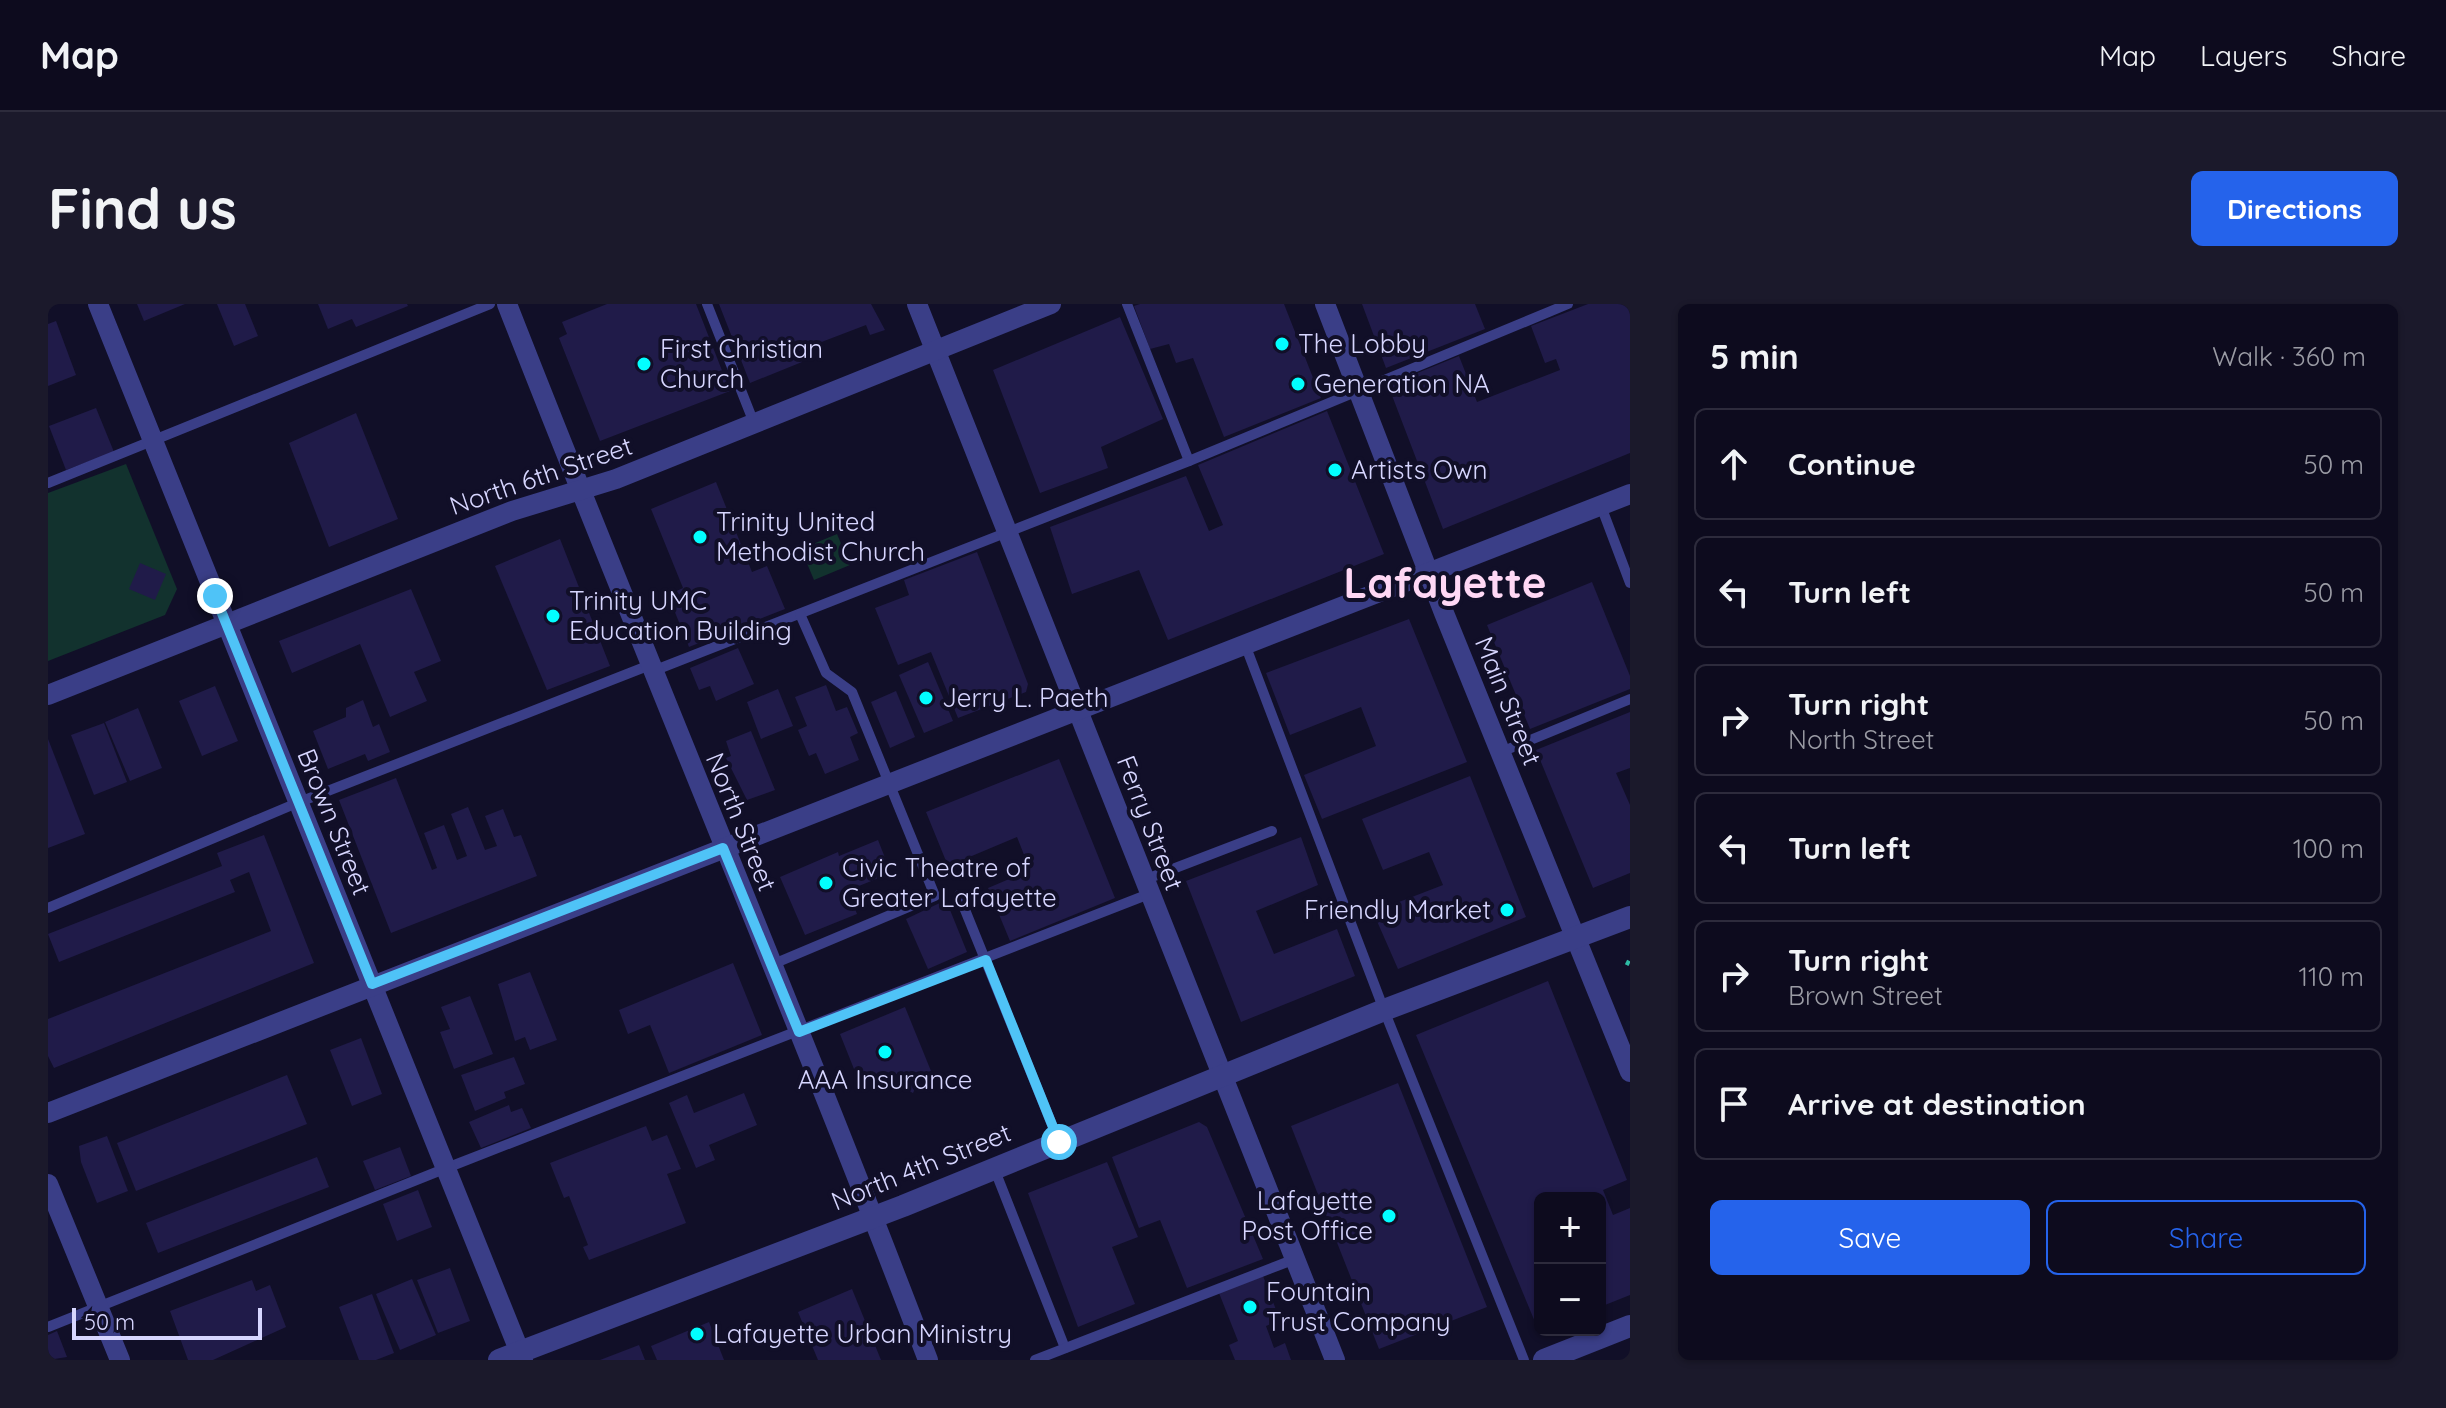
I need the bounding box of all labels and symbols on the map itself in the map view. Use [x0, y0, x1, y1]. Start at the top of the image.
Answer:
place label: The Lobby [1298, 327, 1426, 360]
place label: First Christian Church [660, 332, 823, 395]
marker: The Lobby [1273, 335, 1291, 353]
marker: First Christian Church [635, 355, 653, 373]
place label: Generation NA [1314, 367, 1490, 400]
marker: Generation NA [1289, 375, 1307, 393]
street label: North 6th Street [445, 429, 637, 522]
place label: Artists Own [1351, 453, 1488, 486]
marker: Artists Own [1326, 461, 1344, 479]
place label: Trinity United Methodist Church [716, 505, 925, 568]
marker: Trinity United Methodist Church [691, 528, 709, 546]
district label: Lafayette [1344, 556, 1546, 609]
route end [197, 578, 233, 614]
place label: Trinity UMC Education Building [569, 584, 792, 647]
marker: Trinity UMC Education Building [544, 607, 562, 625]
street label: Main Street [1468, 632, 1549, 770]
place label: Jerry L. Paeth [942, 681, 1108, 714]
marker: Jerry L. Paeth [917, 689, 935, 707]
street label: Brown Street [290, 744, 379, 900]
street label: North Street [699, 748, 784, 896]
street label: Ferry Street [1110, 751, 1191, 895]
place label: Civic Theatre of Greater Lafayette [842, 851, 1057, 914]
marker: Civic Theatre of Greater Lafayette [817, 874, 835, 892]
place label: Friendly Market [1304, 893, 1491, 926]
marker: Friendly Market [1498, 901, 1516, 919]
marker: AAA Insurance [876, 1043, 894, 1061]
place label: AAA Insurance [798, 1063, 972, 1096]
street label: North 4th Street [826, 1116, 1015, 1218]
route start [1041, 1124, 1077, 1160]
place label: Lafayette Post Office [1242, 1184, 1373, 1247]
marker: Lafayette Post Office [1380, 1207, 1398, 1225]
place label: Fountain Trust Company [1266, 1275, 1451, 1338]
marker: Fountain Trust Company [1241, 1298, 1259, 1316]
scale bar [72, 1304, 262, 1340]
place label: Lafayette Urban Ministry [713, 1317, 1012, 1350]
marker: Lafayette Urban Ministry [688, 1325, 706, 1343]

